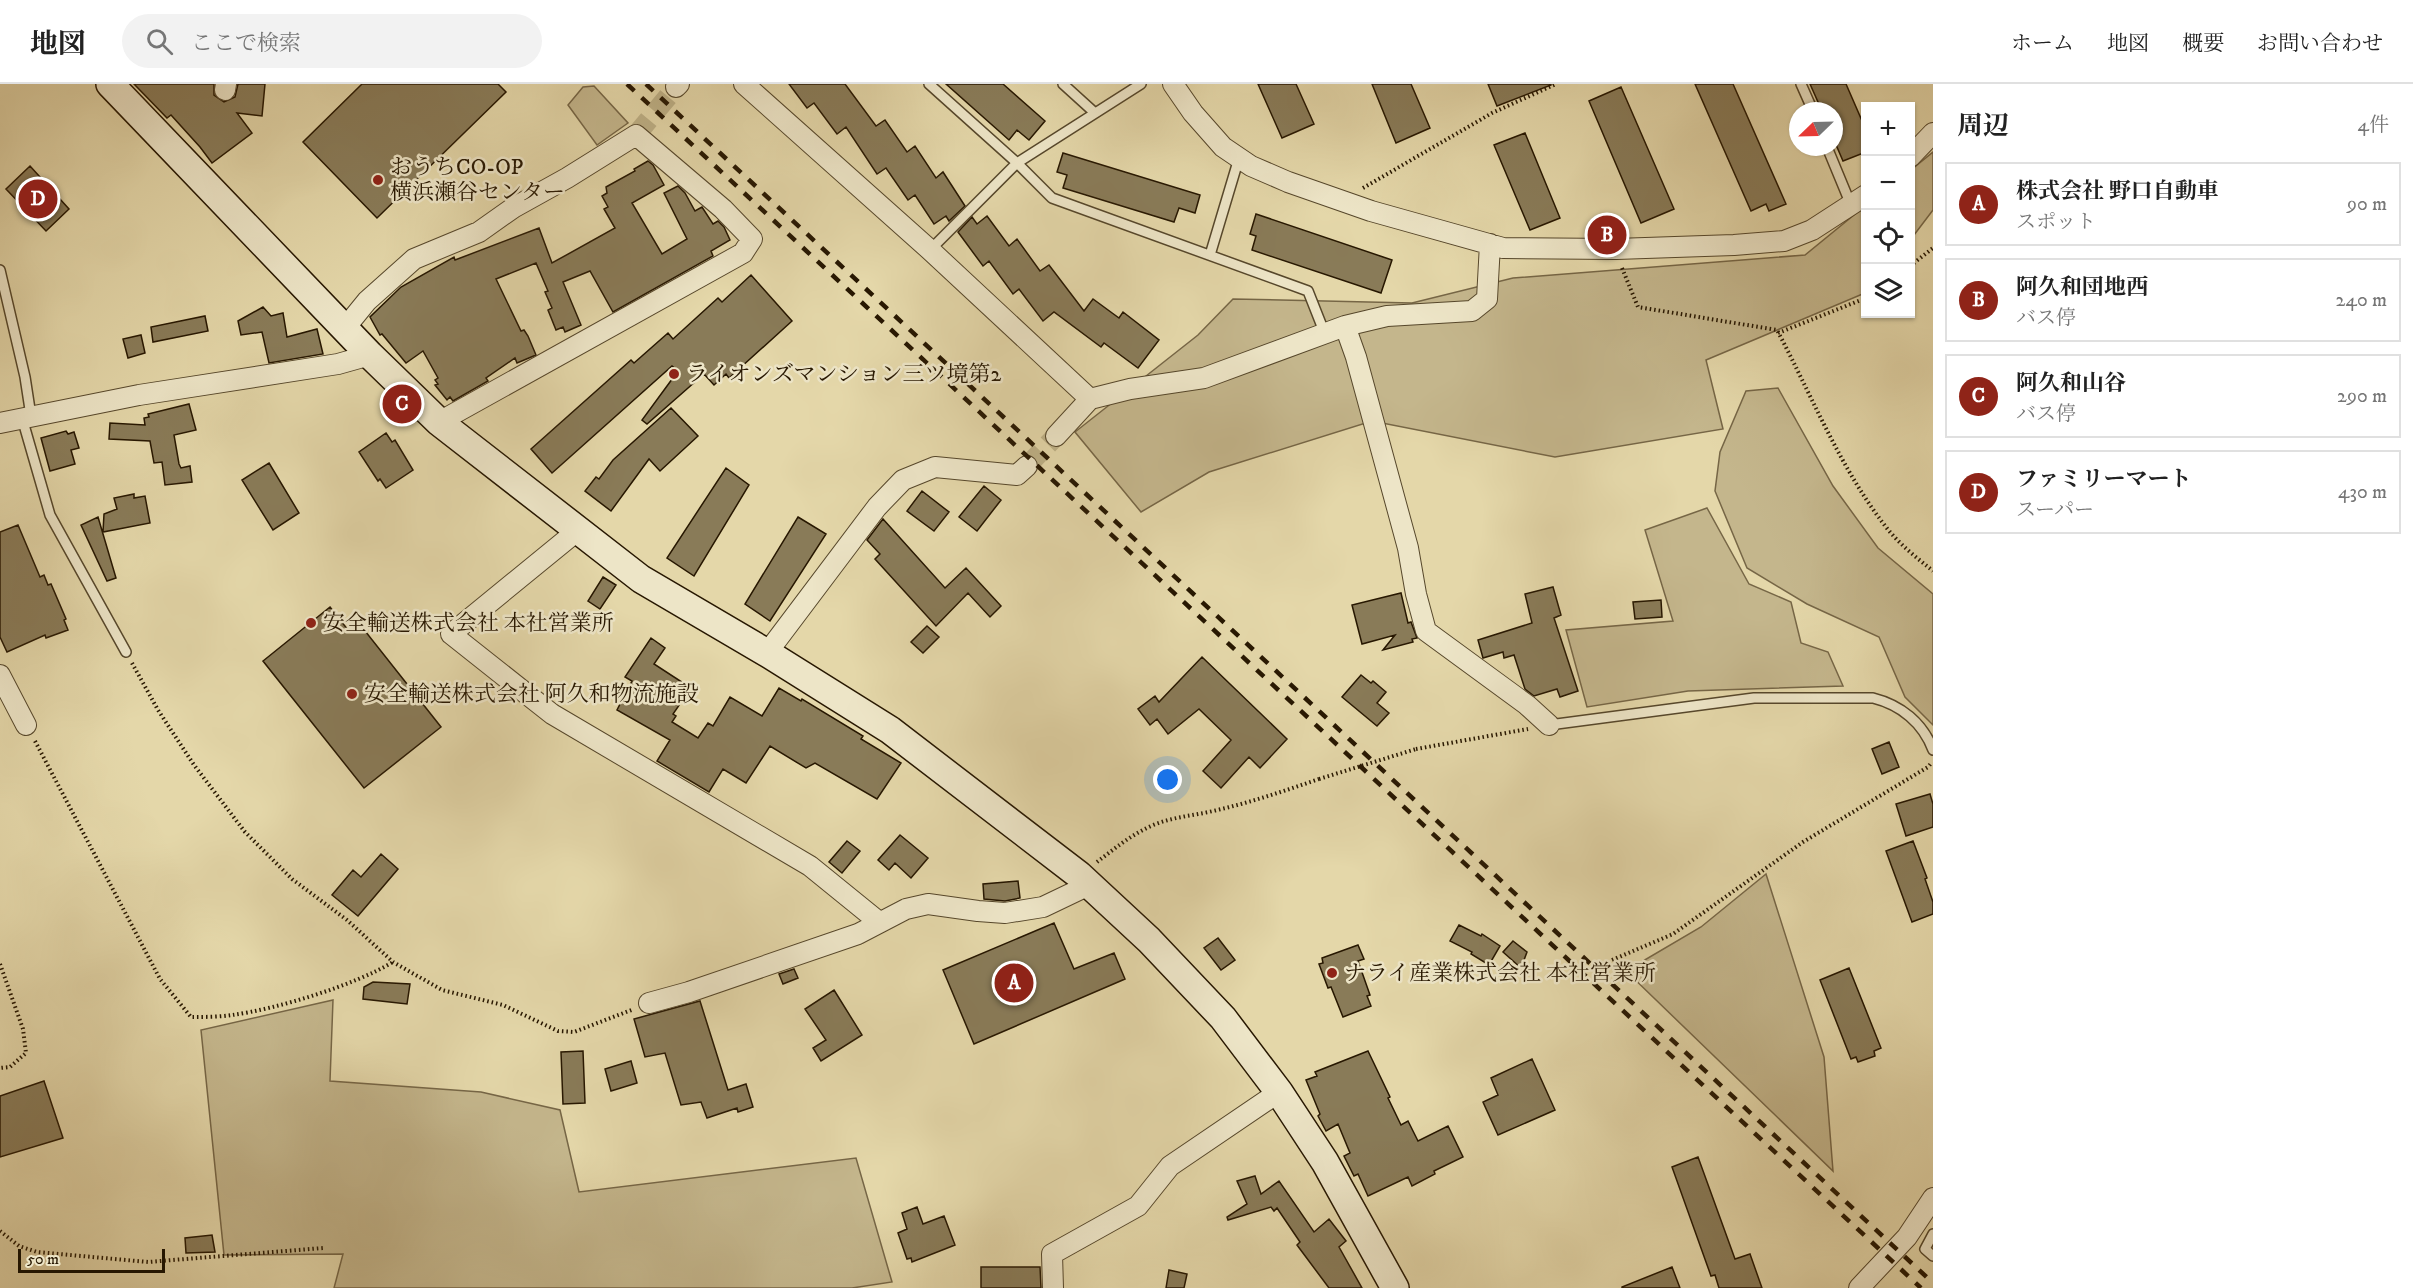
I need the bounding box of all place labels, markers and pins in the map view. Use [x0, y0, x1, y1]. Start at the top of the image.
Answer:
place label: おうちCO-OP 横浜瀬谷センター [390, 154, 565, 206]
marker: おうちCO-OP 横浜瀬谷センター [371, 173, 385, 187]
pin: D [18, 176, 57, 222]
pin: B [1588, 212, 1626, 258]
place label: ライオンズマンション三ツ境第2 [686, 361, 1002, 388]
marker: ライオンズマンション三ツ境第2 [667, 367, 681, 381]
pin: C [382, 382, 422, 426]
place label: 安全輸送株式会社 本社営業所 [323, 610, 614, 637]
marker: 安全輸送株式会社 本社営業所 [304, 616, 318, 630]
place label: 安全輸送株式会社 阿久和物流施設 [364, 681, 699, 708]
marker: 安全輸送株式会社 阿久和物流施設 [345, 687, 359, 701]
pin: A [994, 960, 1034, 1006]
place label: ナライ産業株式会社 本社営業所 [1344, 960, 1656, 987]
marker: ナライ産業株式会社 本社営業所 [1325, 966, 1339, 980]

